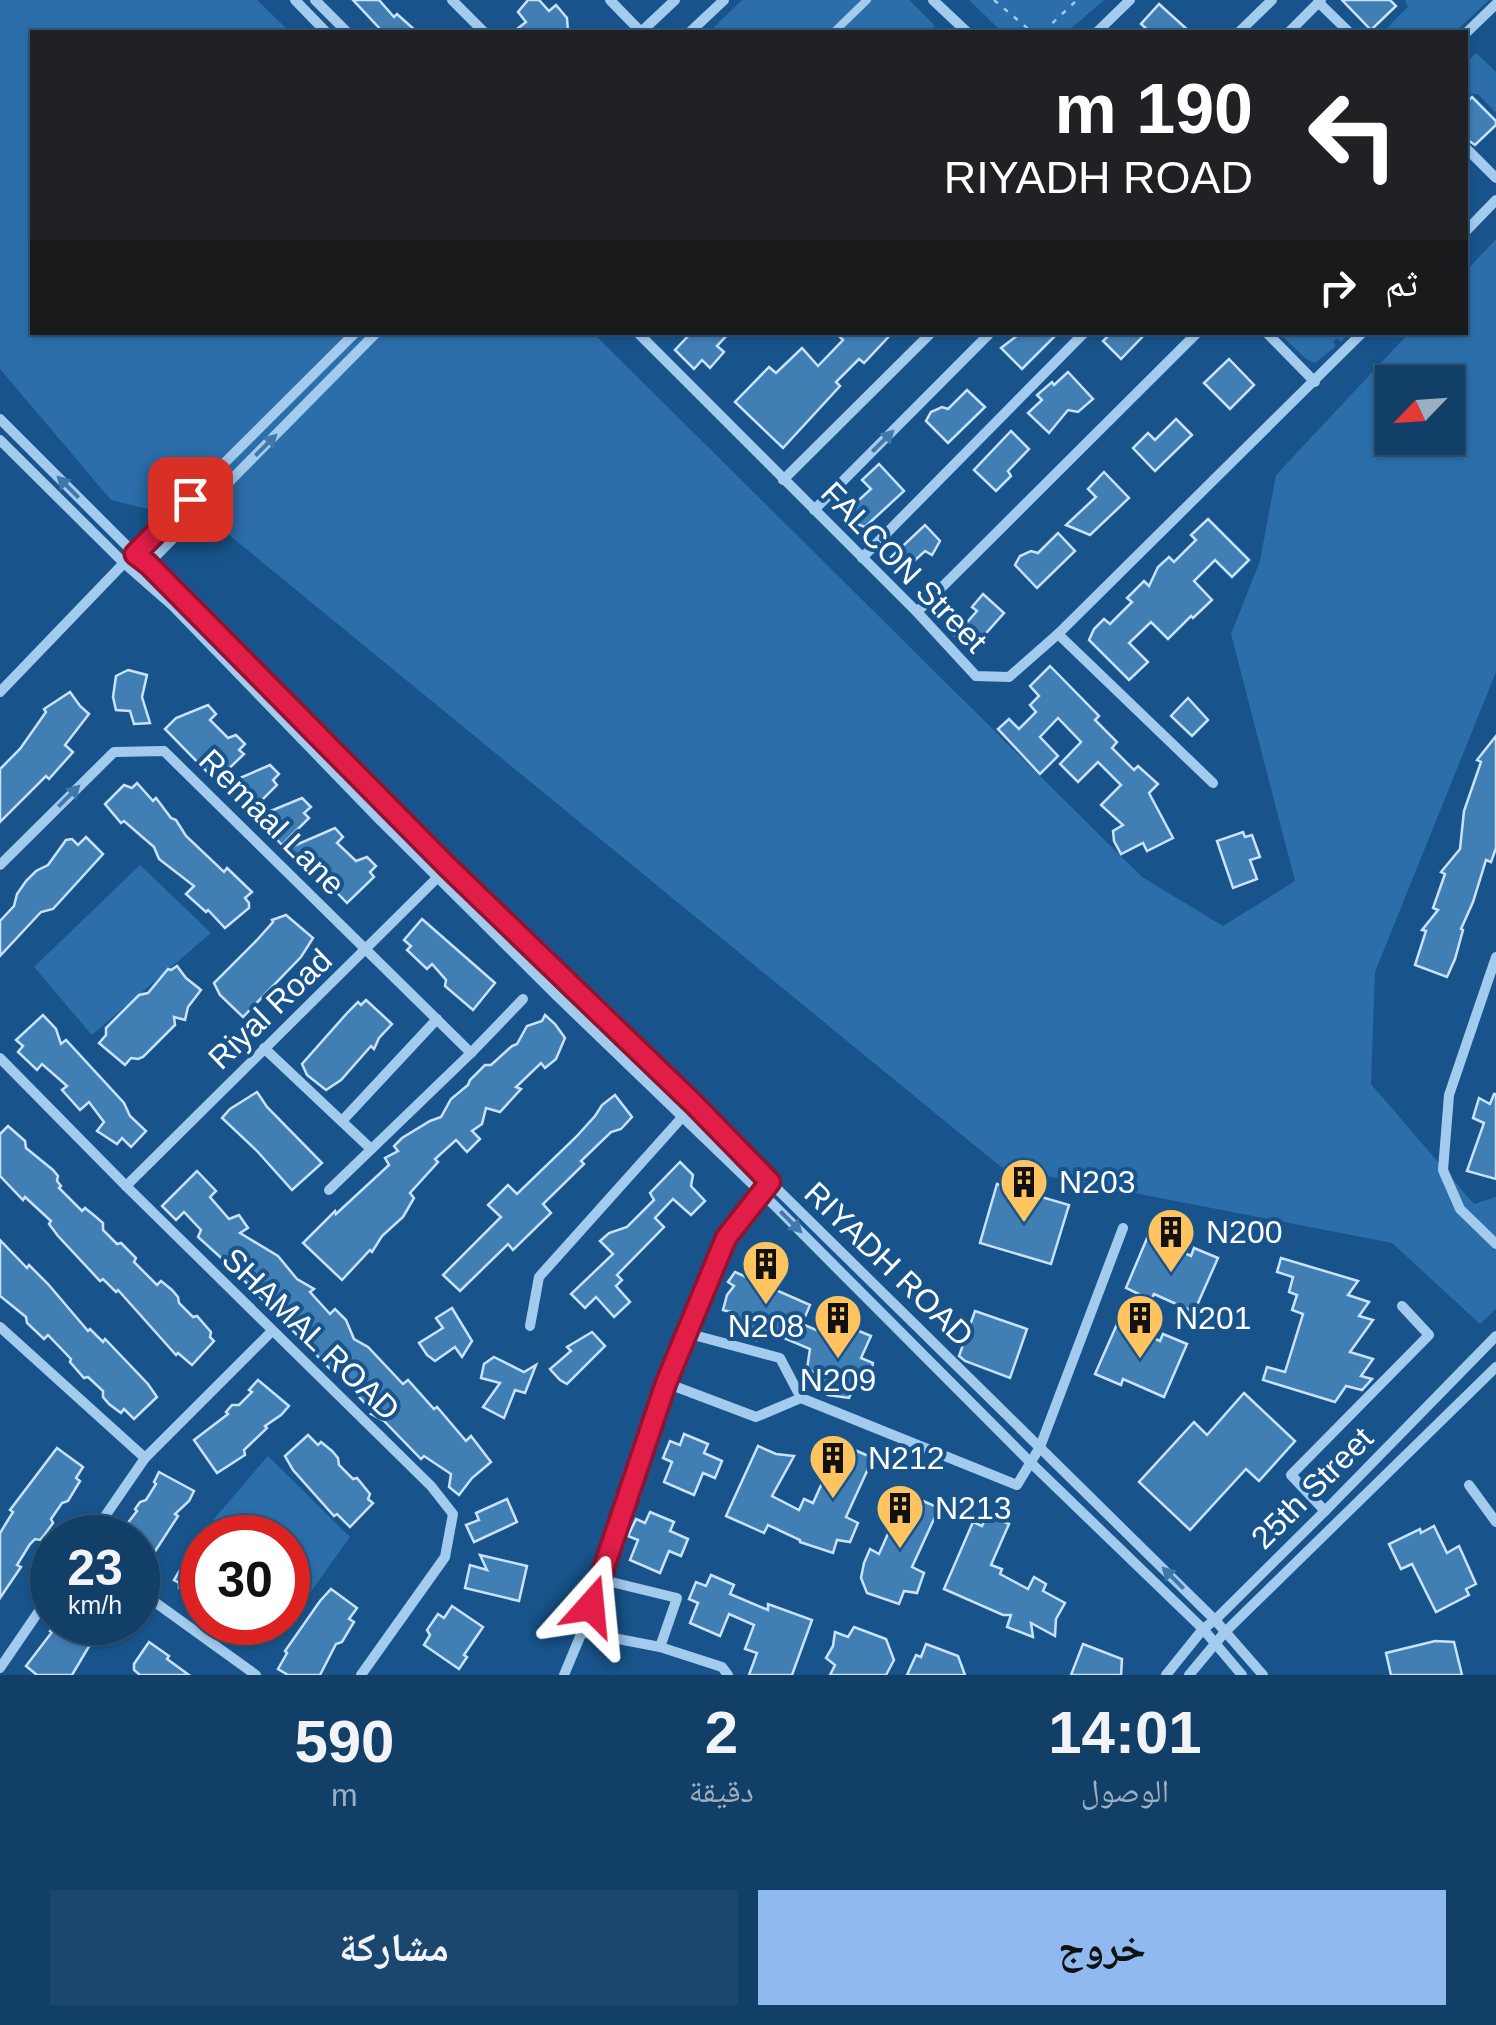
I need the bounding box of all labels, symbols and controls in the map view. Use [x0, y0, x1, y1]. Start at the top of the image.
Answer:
text: 190 m [1055, 70, 1253, 148]
icon: left [1288, 70, 1418, 200]
text: RIYADH ROAD [944, 152, 1253, 203]
icon: right [1310, 260, 1365, 315]
text: ثم [1385, 262, 1418, 304]
north arrow [1375, 365, 1465, 455]
map controls [1375, 365, 1465, 455]
one-way arrow [871, 430, 894, 454]
one-way arrow [253, 434, 277, 458]
pin [148, 457, 233, 542]
icon: arrive [163, 472, 218, 527]
one-way arrow [56, 475, 80, 499]
street label: FALCON Street [814, 475, 994, 660]
street label: Remaal Lane [192, 742, 352, 902]
one-way arrow [57, 785, 81, 809]
street label: Riyal Road [201, 942, 339, 1076]
building icon: N203 [998, 1156, 1050, 1224]
place label: N203 [1059, 1164, 1136, 1200]
street label: RIYADH ROAD [797, 1175, 981, 1353]
building icon: N200 [1145, 1206, 1197, 1274]
one-way arrow [778, 1209, 802, 1233]
place label: N200 [1206, 1214, 1283, 1250]
building icon: N208 [740, 1238, 792, 1306]
street label: SHAMAL ROAD [215, 1241, 407, 1427]
building icon: N209 [812, 1292, 864, 1360]
building icon: N201 [1114, 1292, 1166, 1360]
place label: N201 [1175, 1300, 1252, 1336]
place label: N208 [728, 1308, 804, 1344]
place label: N209 [800, 1362, 876, 1398]
street label: 25th Street [1244, 1420, 1380, 1556]
building icon: N212 [807, 1432, 859, 1500]
place label: N212 [868, 1440, 945, 1476]
building icon: N213 [874, 1482, 926, 1550]
place label: N213 [935, 1490, 1012, 1526]
speed limit sign: 30 [180, 1515, 310, 1645]
text: 23 [67, 1540, 123, 1596]
position arrow [539, 1554, 643, 1658]
one-way arrow [1161, 1567, 1185, 1590]
text: km/h [68, 1591, 122, 1619]
text: 2 [705, 1699, 738, 1766]
text: 14:01 [1048, 1699, 1202, 1766]
text: 590 [294, 1708, 394, 1775]
text: دقيقة [689, 1773, 754, 1809]
text: الوصول [1081, 1773, 1169, 1809]
text: m [331, 1777, 358, 1813]
button: مشاركة [50, 1890, 738, 2005]
button: خروج [758, 1890, 1446, 2005]

